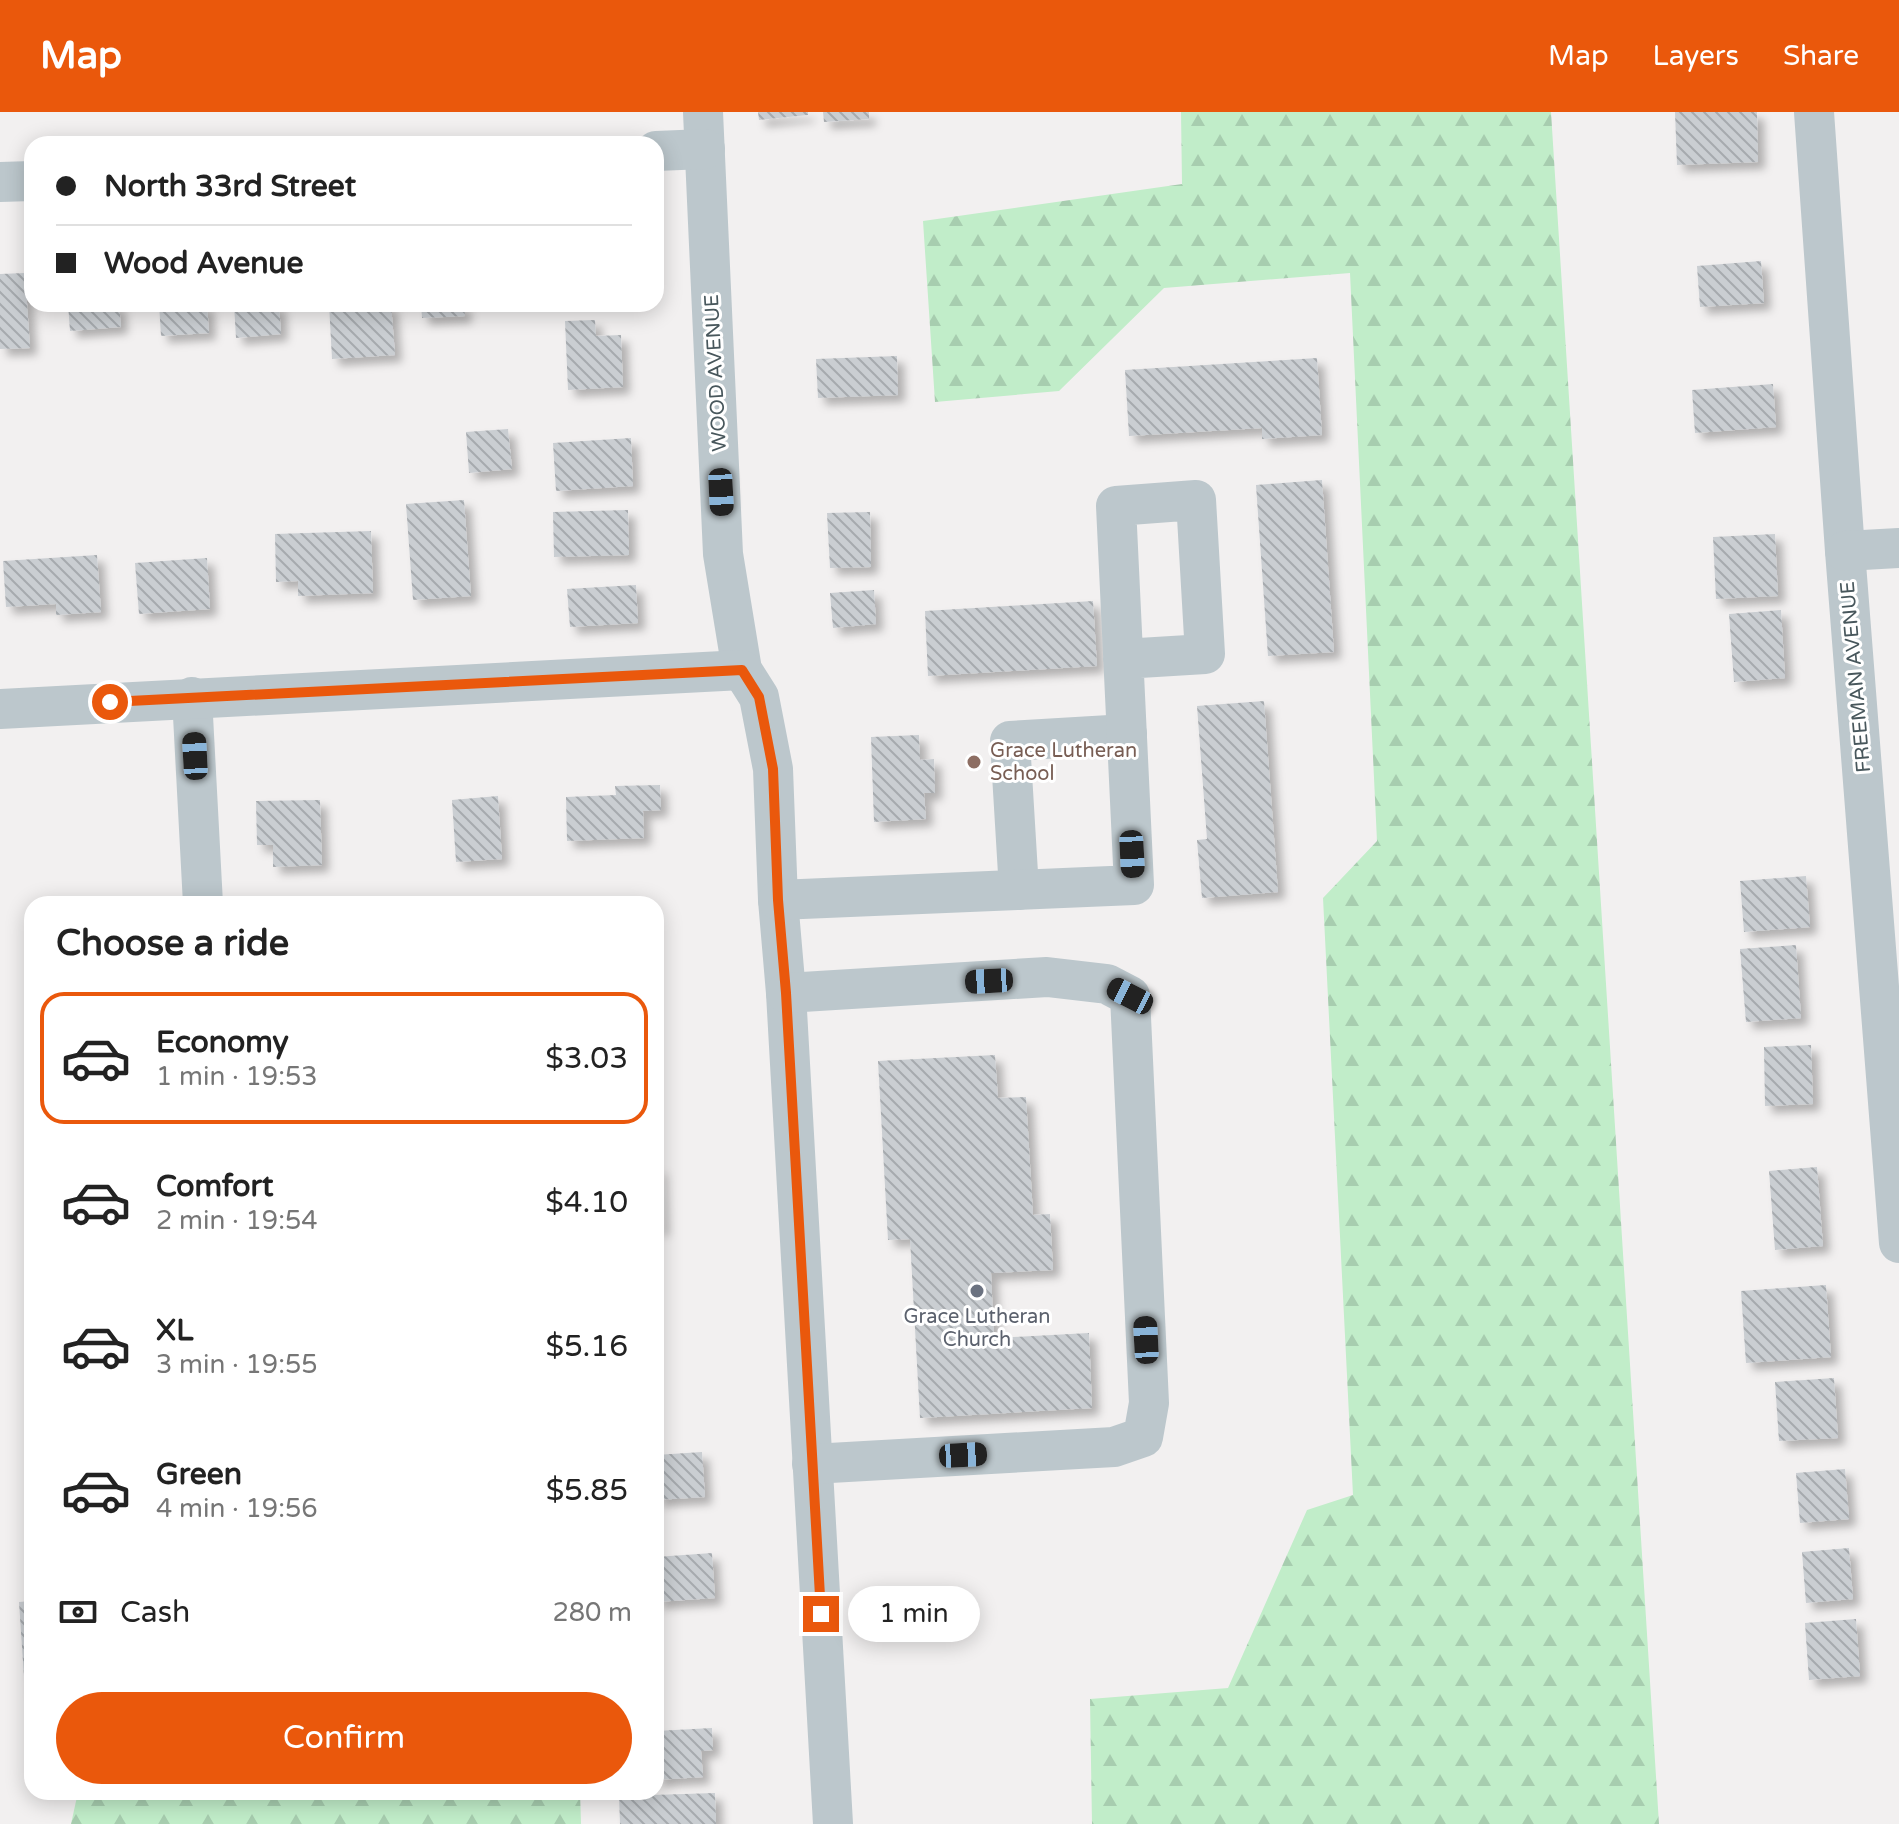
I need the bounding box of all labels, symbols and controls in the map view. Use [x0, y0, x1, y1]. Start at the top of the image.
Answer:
text: Map [40, 33, 122, 79]
text: Map [1548, 39, 1609, 73]
text: Layers [1653, 39, 1739, 73]
text: Share [1783, 39, 1859, 73]
text: North 33rd Street [104, 168, 356, 205]
text: Wood Avenue [104, 245, 304, 282]
street label: WOOD AVENUE [700, 294, 732, 452]
car [708, 467, 734, 517]
street label: FREEMAN AVENUE [1836, 580, 1876, 774]
route start [92, 684, 128, 720]
car [182, 731, 208, 781]
place label: Grace Lutheran School [990, 739, 1137, 786]
marker: Grace Lutheran School [965, 753, 983, 771]
car [1119, 829, 1145, 879]
text: Choose a ride [56, 922, 289, 965]
car [964, 968, 1014, 994]
car [1103, 974, 1157, 1018]
icon: car [60, 1022, 132, 1094]
text: Economy [156, 1024, 289, 1061]
text: $3.03 [545, 1040, 628, 1077]
text: 1 min · 19:53 [156, 1061, 318, 1092]
icon: car [60, 1166, 132, 1238]
text: Comfort [156, 1168, 274, 1205]
text: $4.10 [545, 1184, 628, 1221]
text: 2 min · 19:54 [156, 1205, 318, 1236]
marker: Grace Lutheran Church [968, 1282, 986, 1300]
place label: Grace Lutheran Church [903, 1305, 1051, 1352]
icon: car [60, 1310, 132, 1382]
text: XL [156, 1312, 193, 1349]
car [1133, 1315, 1159, 1365]
text: $5.16 [546, 1328, 628, 1365]
text: 3 min · 19:55 [156, 1349, 318, 1380]
car [938, 1442, 988, 1468]
icon: car [60, 1454, 132, 1526]
text: Green [156, 1456, 242, 1493]
text: $5.85 [546, 1472, 628, 1509]
text: 4 min · 19:56 [156, 1493, 318, 1524]
callout: 1 min [849, 1586, 981, 1642]
icon: cash [56, 1590, 100, 1634]
text: Cash [120, 1594, 190, 1631]
route end [803, 1596, 839, 1632]
text: 280 m [552, 1597, 632, 1628]
text: 1 min [879, 1598, 949, 1629]
button: Confirm [56, 1692, 632, 1784]

